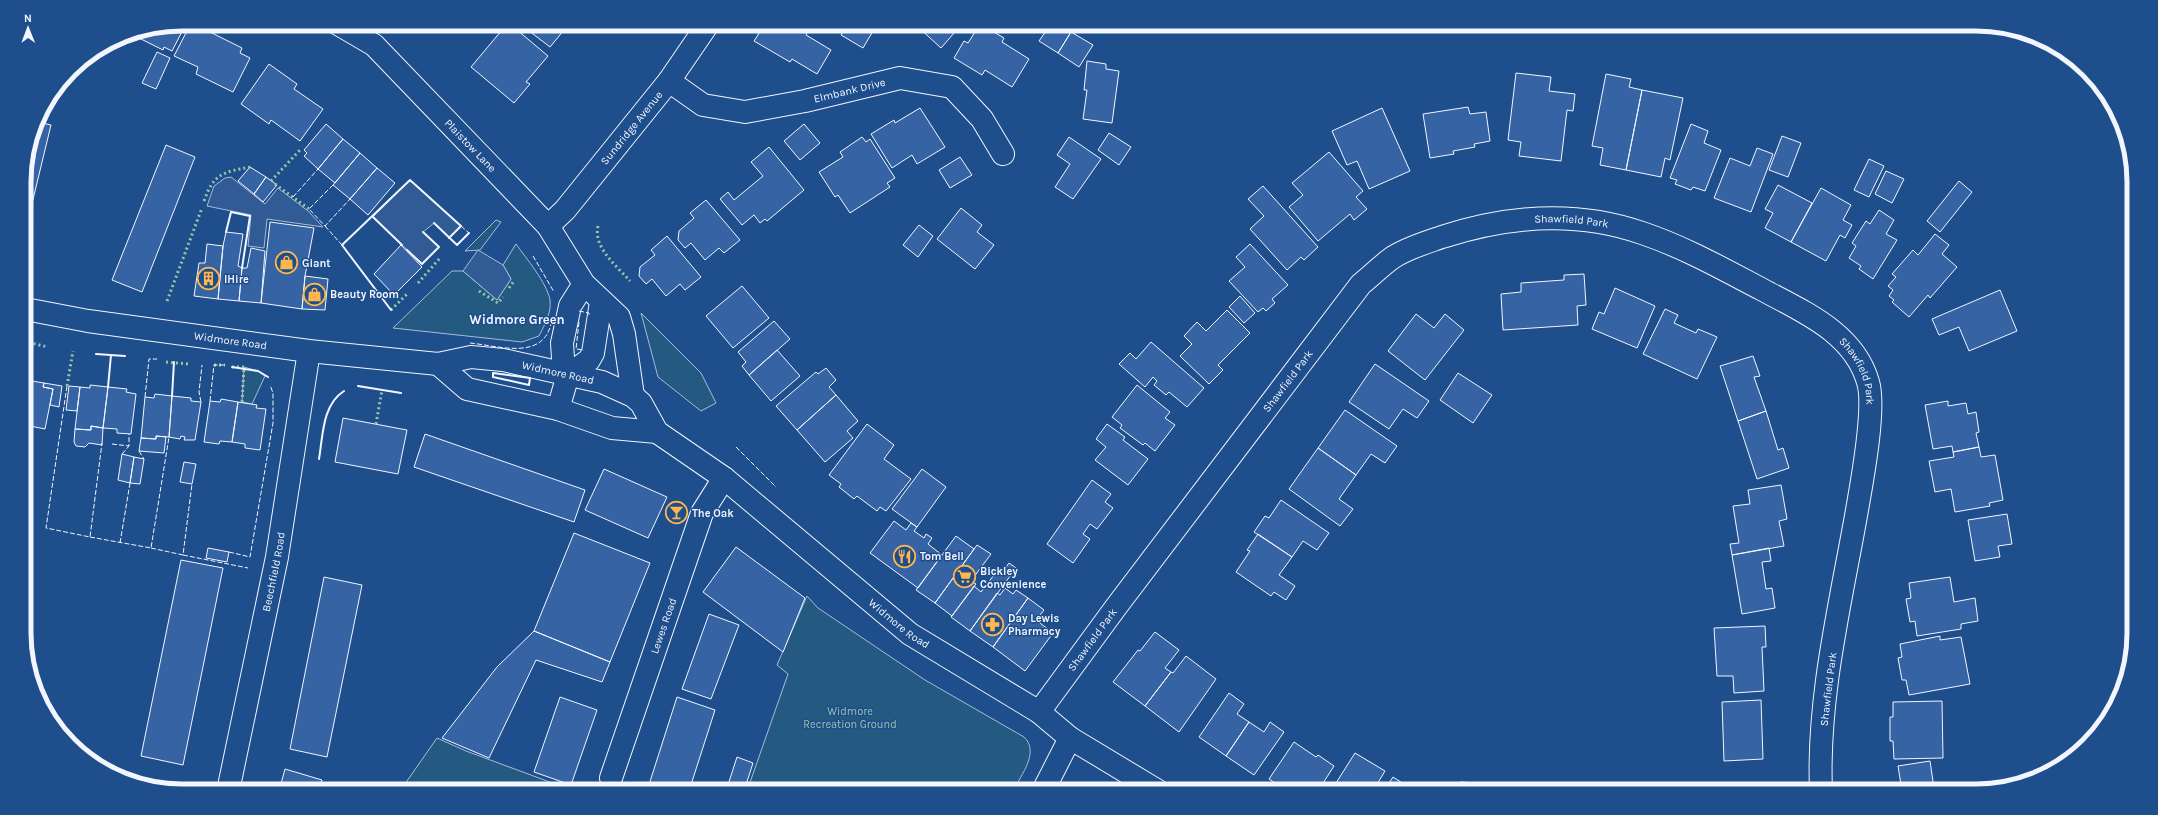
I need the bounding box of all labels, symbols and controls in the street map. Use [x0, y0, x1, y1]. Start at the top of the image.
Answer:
north arrow [8, 8, 48, 48]
text: N [24, 12, 32, 25]
street label: Elmbank Drive [812, 76, 887, 106]
street label: Sundridge Avenue [598, 88, 666, 168]
street label: Plaistow Lane [442, 117, 499, 175]
street label: Shawfield Park [1534, 212, 1610, 231]
shop icon: Giant [273, 250, 299, 276]
place label: Giant [302, 257, 331, 270]
building icon: IHire [195, 266, 221, 292]
place label: IHire [224, 273, 249, 286]
shop icon: Beauty Room [302, 281, 328, 307]
place label: Beauty Room [330, 288, 399, 301]
district label: Widmore Green [469, 312, 565, 327]
street label: Widmore Road [193, 329, 268, 352]
street label: Shawfield Park [1836, 335, 1876, 405]
street label: Shawfield Park [1260, 348, 1316, 415]
street label: Widmore Road [521, 358, 595, 387]
bar icon: The Oak [663, 500, 689, 526]
place label: The Oak [692, 507, 734, 520]
street label: Beechfield Road [260, 531, 288, 613]
restaurant icon: Tom Bell [892, 543, 918, 569]
place label: Tom Bell [920, 550, 964, 563]
supermarket icon: Bickley Convenience [951, 564, 977, 590]
place label: Bickley Convenience [980, 565, 1047, 591]
street label: Lewes Road [648, 596, 679, 656]
street label: Widmore Road [866, 596, 932, 651]
street label: Shawfield Park [1065, 606, 1120, 674]
pharmacy icon: Day Lewis Pharmacy [979, 611, 1005, 637]
place label: Day Lewis Pharmacy [1008, 612, 1061, 638]
street label: Shawfield Park [1818, 651, 1839, 727]
park label: Widmore Recreation Ground [803, 705, 897, 731]

